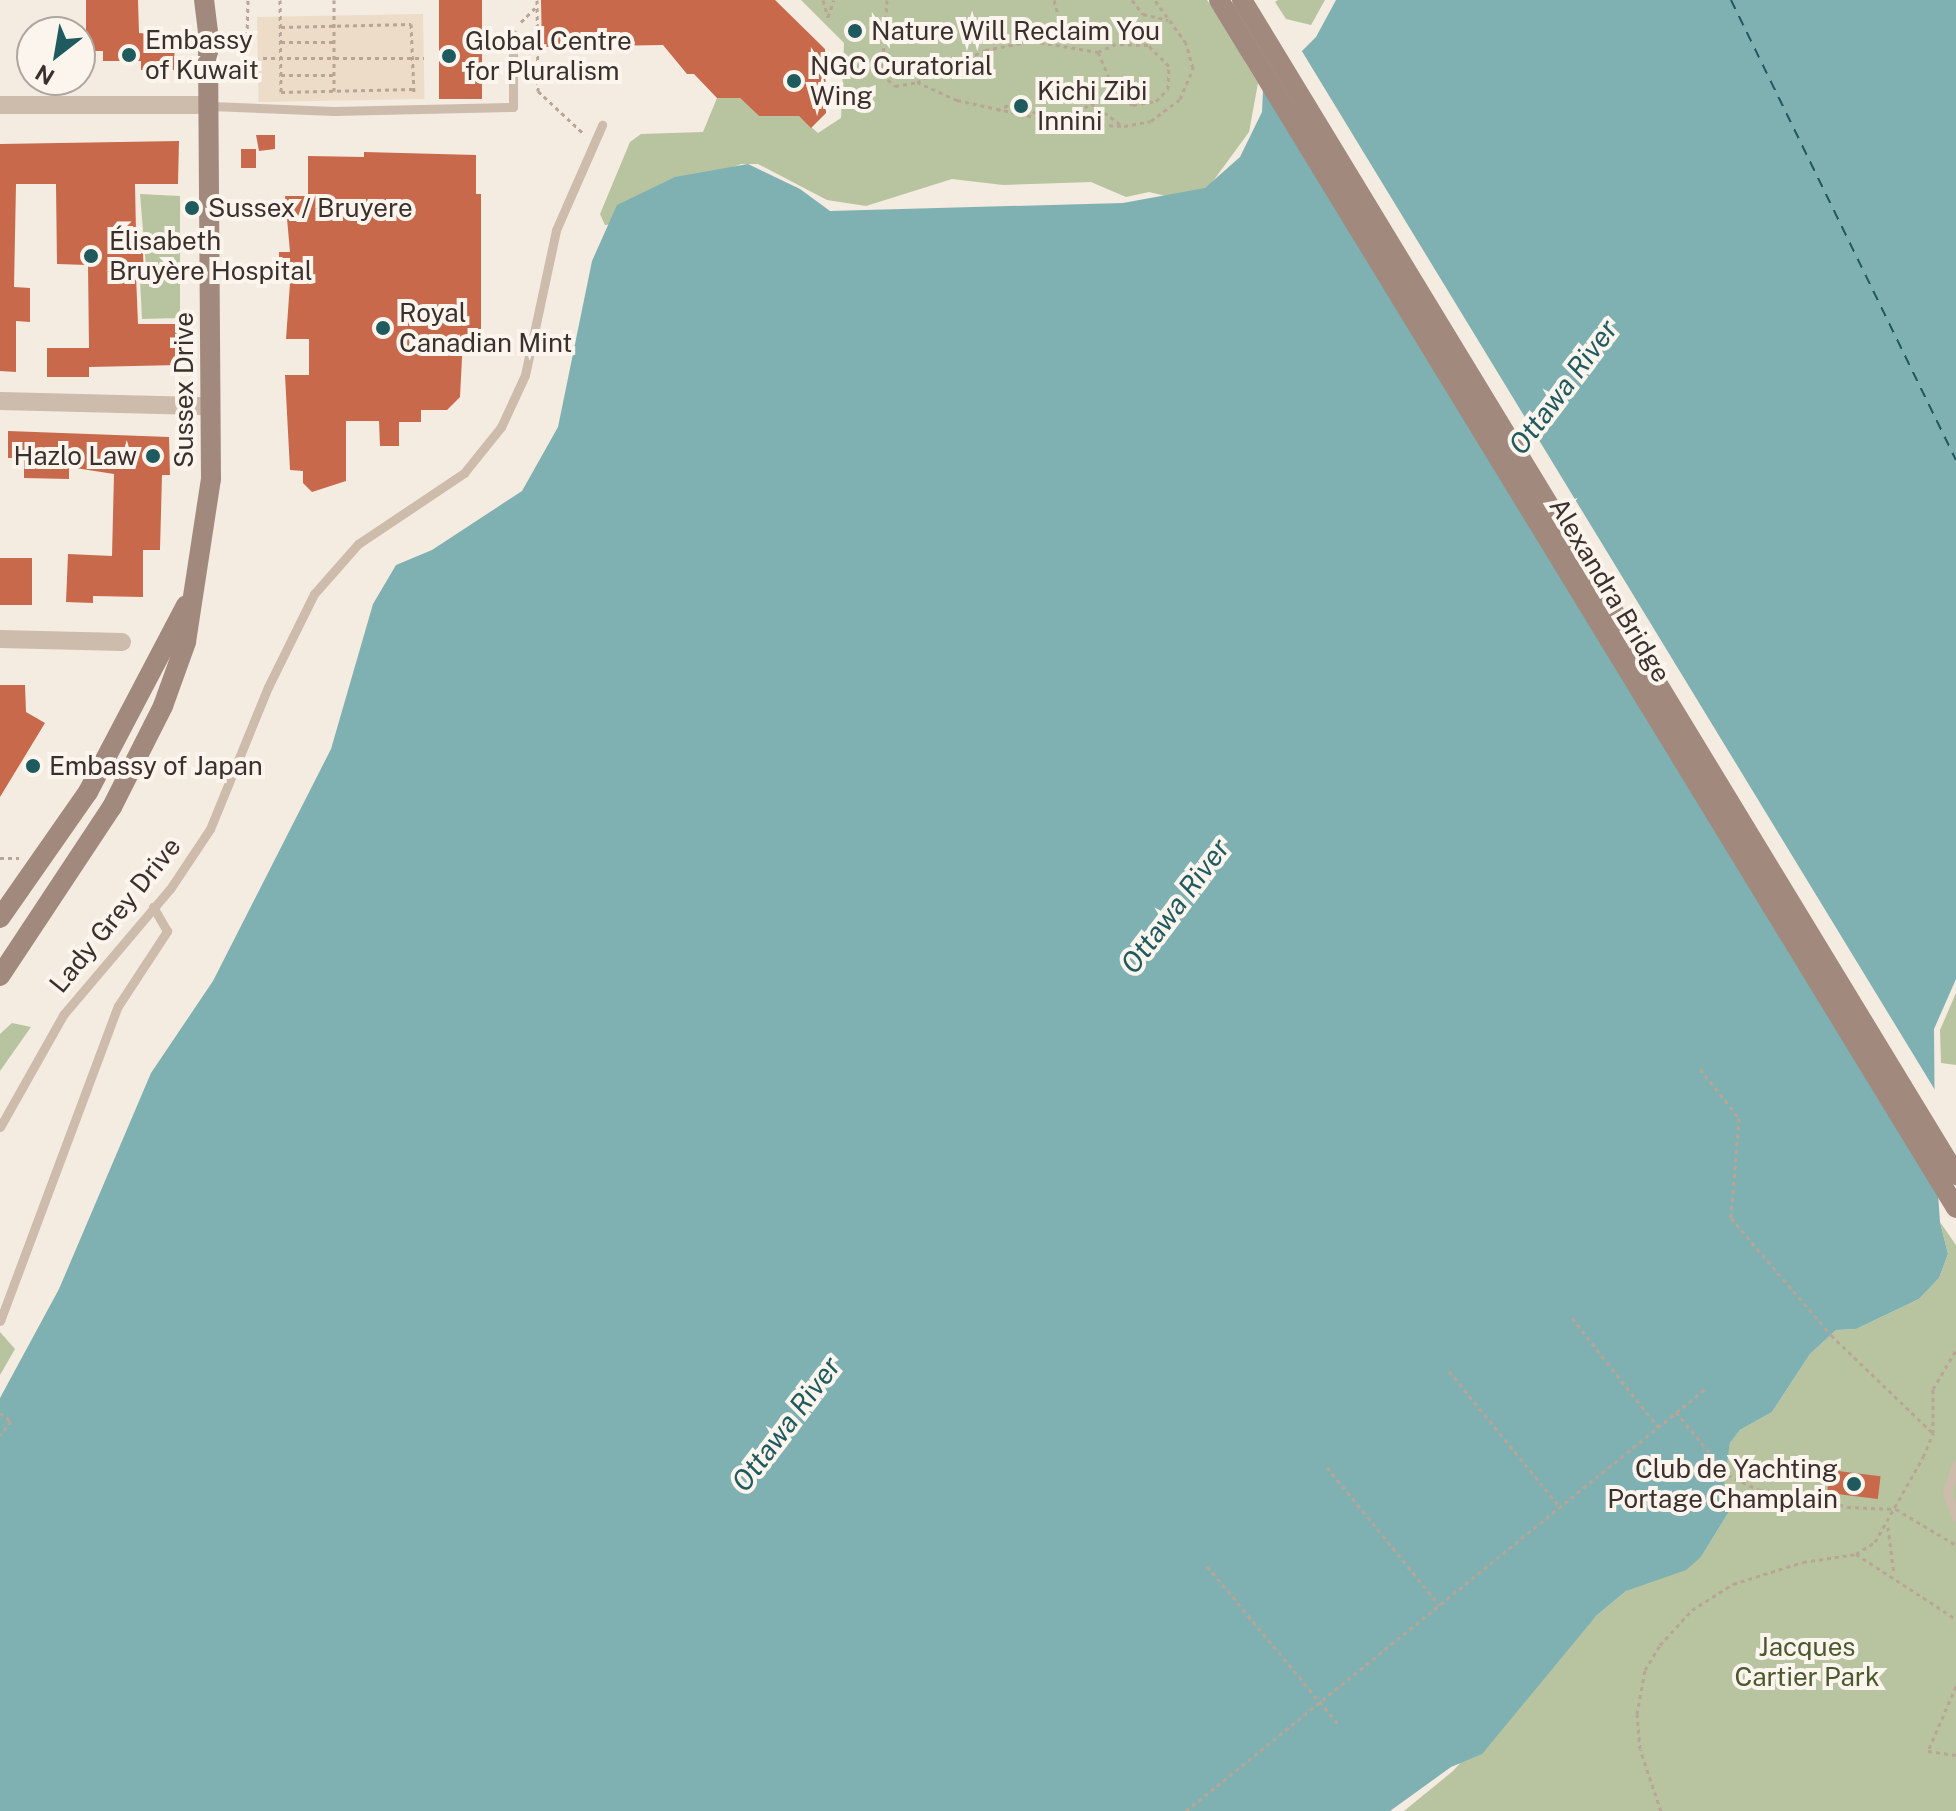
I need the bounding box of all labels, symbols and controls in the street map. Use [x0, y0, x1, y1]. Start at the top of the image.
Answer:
place label: Nature Will Reclaim You [871, 15, 1161, 47]
north arrow [16, 16, 96, 96]
marker: Nature Will Reclaim You [846, 22, 864, 40]
place label: Embassy of Kuwait [145, 24, 259, 86]
place label: Global Centre for Pluralism [465, 25, 632, 86]
marker: Embassy of Kuwait [120, 46, 138, 64]
marker: Global Centre for Pluralism [440, 47, 458, 65]
place label: NGC Curatorial Wing [810, 50, 993, 112]
text: N [31, 59, 59, 90]
marker: NGC Curatorial Wing [785, 72, 803, 90]
place label: Kichi Zibi Innini [1037, 75, 1148, 136]
marker: Kichi Zibi Innini [1012, 97, 1030, 115]
place label: Sussex / Bruyere [208, 192, 413, 224]
marker: Sussex / Bruyere [183, 199, 201, 217]
place label: Élisabeth Bruyère Hospital [109, 225, 313, 286]
marker: Élisabeth Bruyère Hospital [80, 245, 102, 267]
place label: Royal Canadian Mint [399, 297, 572, 358]
street label: Sussex Drive [168, 312, 200, 468]
water label: Ottawa River [1502, 313, 1624, 461]
marker: Royal Canadian Mint [374, 319, 392, 337]
place label: Hazlo Law [13, 440, 137, 472]
marker: Hazlo Law [144, 447, 162, 465]
street label: Alexandra Bridge [1543, 492, 1677, 688]
place label: Embassy of Japan [49, 750, 263, 782]
marker: Embassy of Japan [24, 757, 42, 775]
street label: Lady Grey Drive [43, 831, 187, 999]
water label: Ottawa River [1114, 832, 1236, 980]
water label: Ottawa River [725, 1350, 847, 1498]
place label: Club de Yachting Portage Champlain [1607, 1453, 1838, 1514]
marker: Club de Yachting Portage Champlain [1845, 1475, 1863, 1493]
park label: Jacques Cartier Park [1734, 1631, 1880, 1692]

